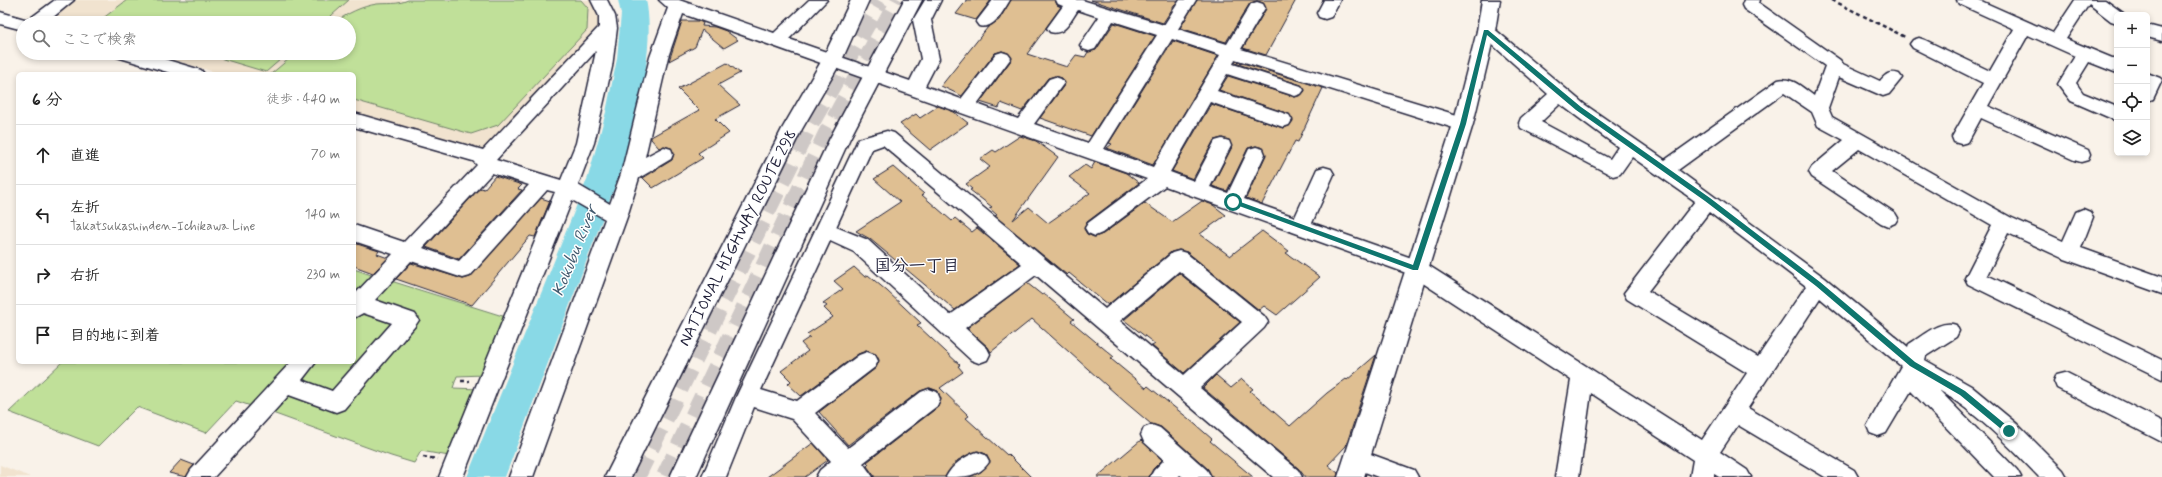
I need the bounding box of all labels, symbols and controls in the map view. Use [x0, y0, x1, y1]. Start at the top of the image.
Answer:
map controls [2114, 12, 2150, 156]
button: + [2114, 12, 2150, 48]
search box [16, 16, 356, 60]
icon: search [30, 27, 52, 49]
text: ここで検索 [62, 30, 137, 50]
button: − [2114, 48, 2150, 84]
button: locate [2114, 84, 2150, 120]
text: 6 分 [32, 89, 62, 111]
text: 徒歩 · 440 m [267, 91, 340, 108]
button: layers [2114, 120, 2150, 156]
street label: NATIONAL HIGHWAY ROUTE 298 [674, 126, 802, 350]
icon: ahead [32, 144, 54, 166]
text: 直進 [70, 146, 100, 166]
text: 70 m [311, 146, 340, 163]
route start [1224, 193, 1242, 211]
text: 左折 [70, 198, 100, 218]
water label: Kokubu River [547, 200, 604, 300]
icon: left [32, 204, 54, 226]
text: 140 m [305, 206, 340, 223]
text: Takatsukashinden-Ichikawa Line [70, 218, 255, 235]
district label: 国分一丁目 [875, 255, 960, 277]
icon: right [32, 264, 54, 286]
text: 右折 [70, 266, 100, 286]
text: 230 m [306, 266, 340, 283]
icon: arrive [32, 324, 54, 346]
text: 目的地に到着 [70, 326, 160, 346]
route end [2000, 422, 2018, 440]

